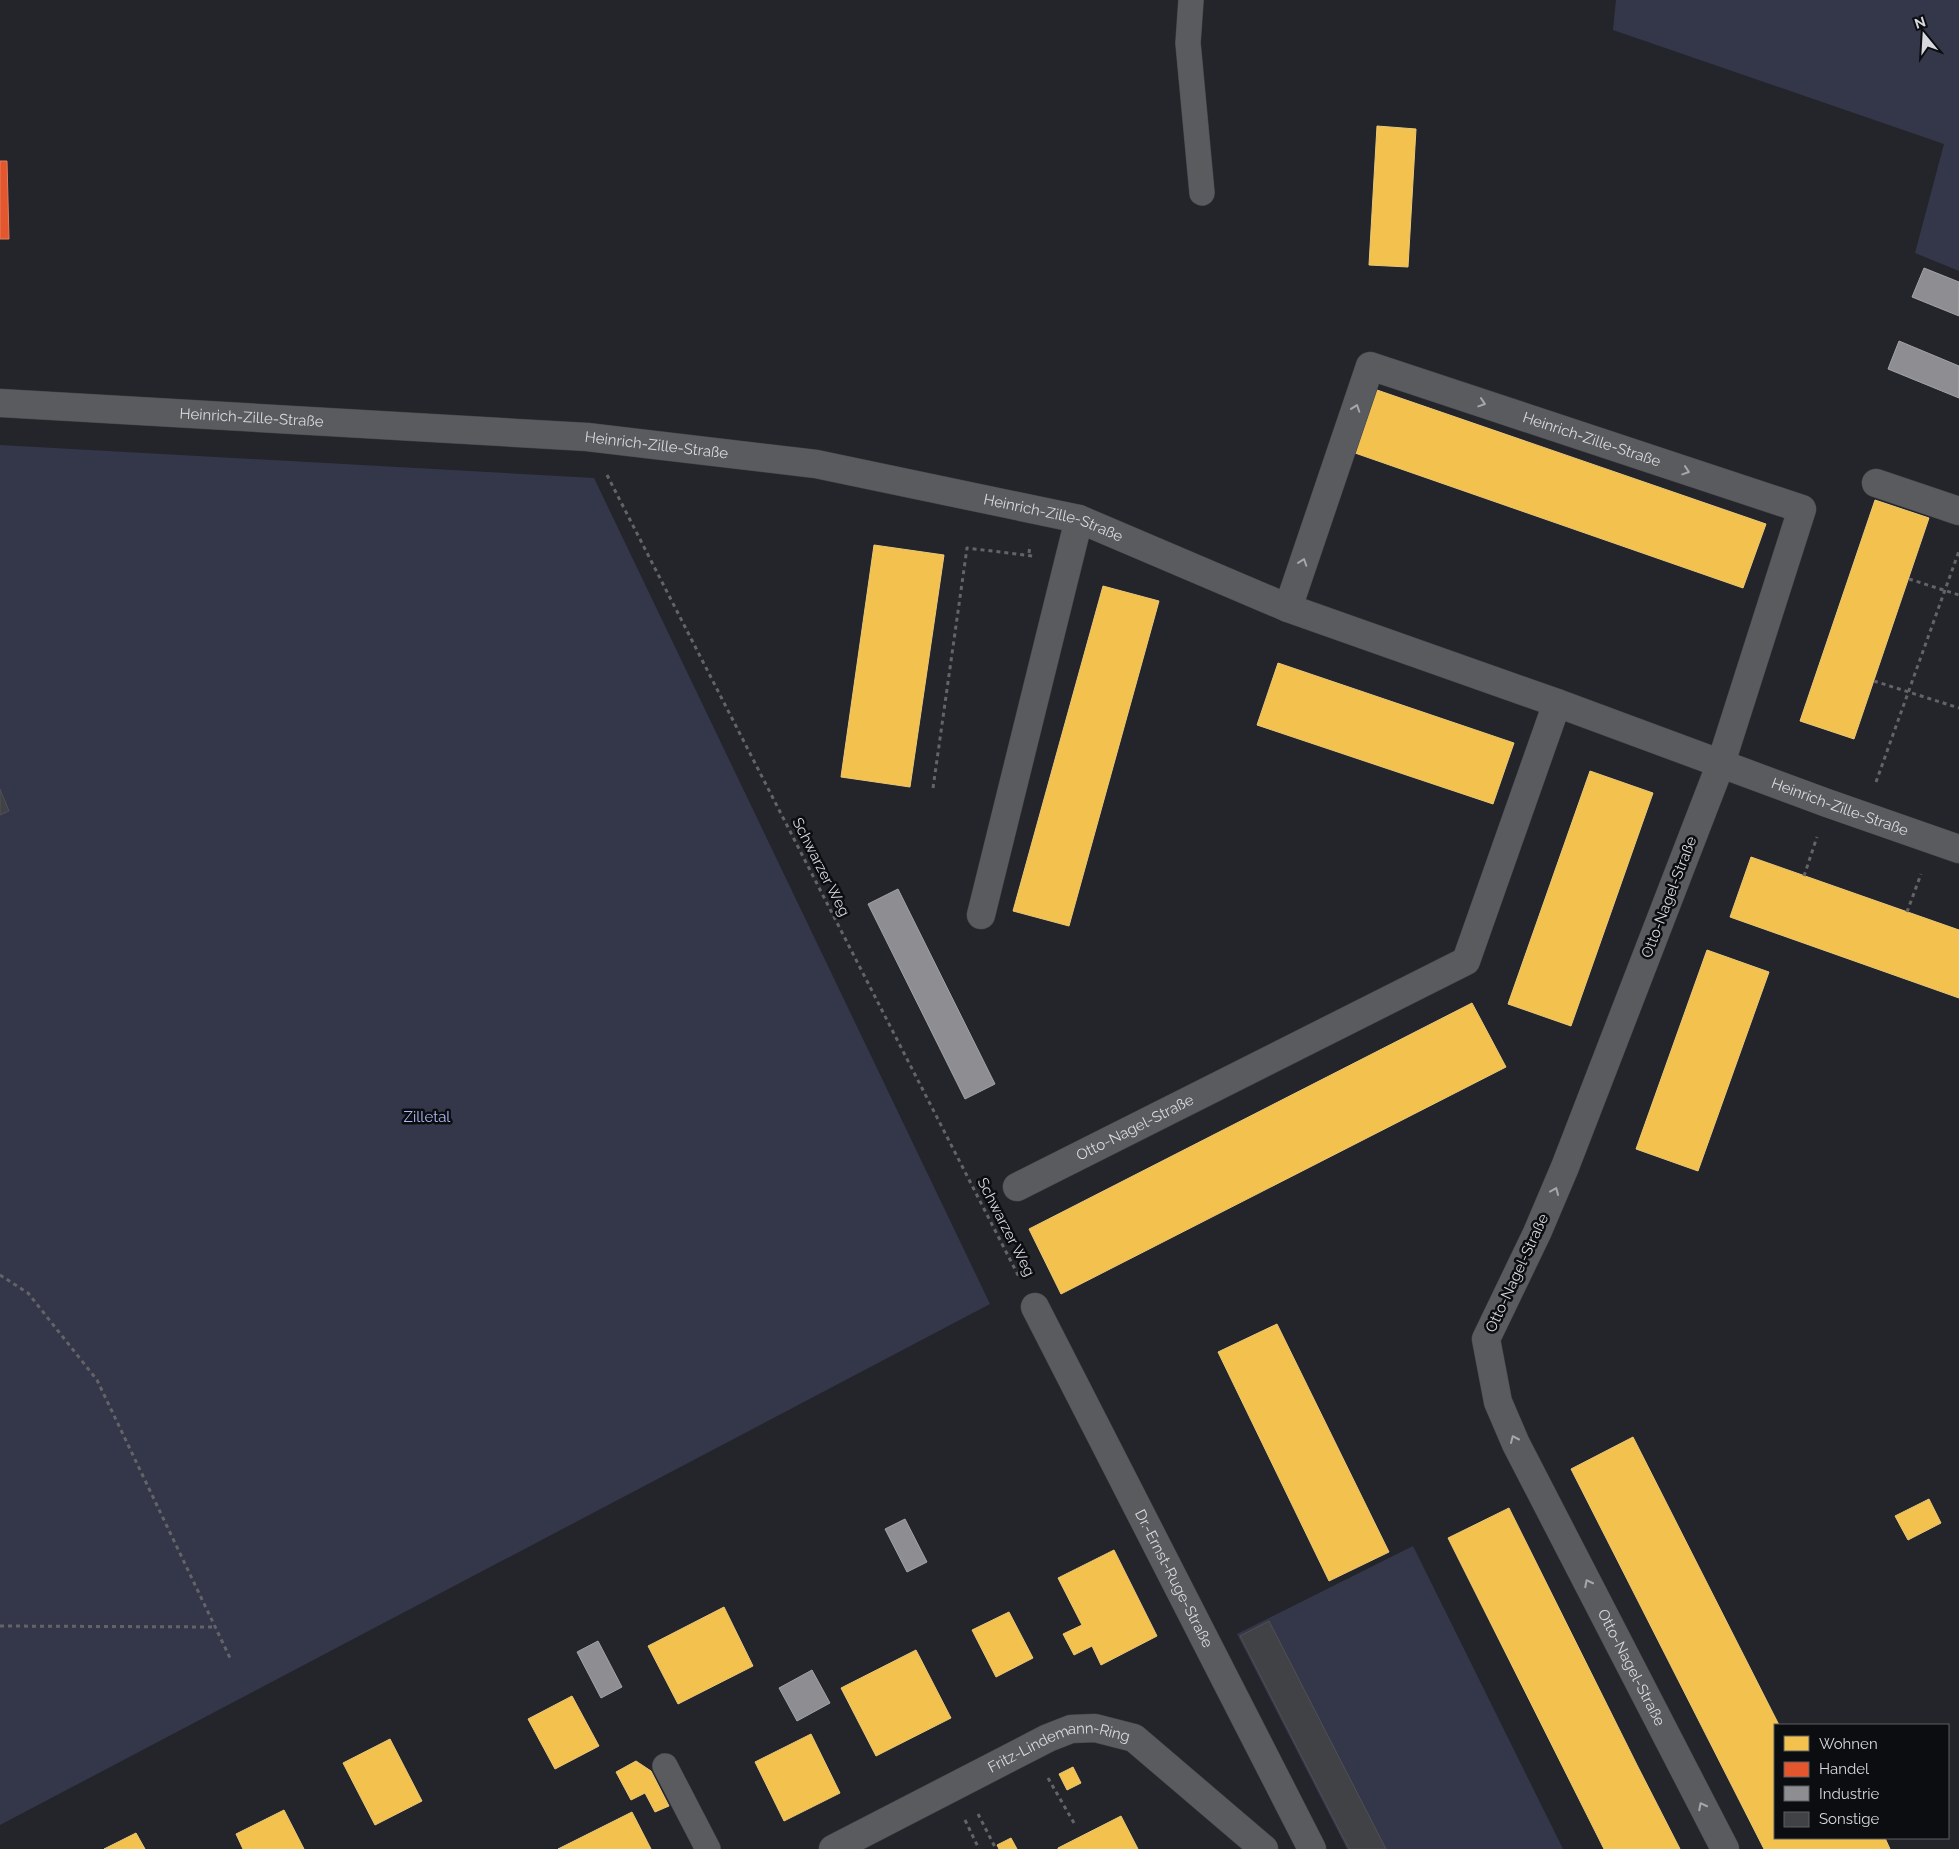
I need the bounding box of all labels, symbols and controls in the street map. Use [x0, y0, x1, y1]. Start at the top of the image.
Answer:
north arrow [1899, 10, 1949, 60]
text: N [1912, 13, 1928, 32]
one-way arrow [1477, 397, 1485, 407]
street label: Heinrich-Zille-Straße [179, 404, 324, 431]
one-way arrow [1350, 404, 1360, 413]
street label: Heinrich-Zille-Straße [1520, 408, 1663, 471]
street label: Heinrich-Zille-Straße [584, 428, 729, 463]
one-way arrow [1681, 465, 1689, 475]
street label: Heinrich-Zille-Straße [982, 490, 1126, 546]
one-way arrow [1298, 558, 1308, 567]
street label: Heinrich-Zille-Straße [1769, 774, 1911, 840]
street label: Schwarzer Weg [788, 815, 854, 919]
street label: Otto-Nagel-Straße [1638, 833, 1701, 960]
street label: Otto-Nagel-Straße [1073, 1091, 1197, 1165]
park label: Zilletal [404, 1108, 451, 1126]
street label: Schwarzer Weg [973, 1175, 1039, 1279]
one-way arrow [1548, 1187, 1559, 1196]
street label: Otto-Nagel-Straße [1482, 1211, 1552, 1335]
one-way arrow [1510, 1435, 1520, 1444]
street label: Dr.-Ernst-Ruge-Straße [1131, 1506, 1217, 1651]
one-way arrow [1584, 1580, 1594, 1589]
street label: Otto-Nagel-Straße [1594, 1606, 1669, 1729]
street label: Fritz-Lindemann-Ring [985, 1719, 1132, 1777]
legend [1774, 1724, 1949, 1839]
text: Wohnen [1819, 1735, 1878, 1753]
text: Handel [1819, 1760, 1870, 1778]
text: Industrie [1819, 1785, 1880, 1803]
one-way arrow [1698, 1802, 1708, 1811]
text: Sonstige [1819, 1810, 1880, 1828]

